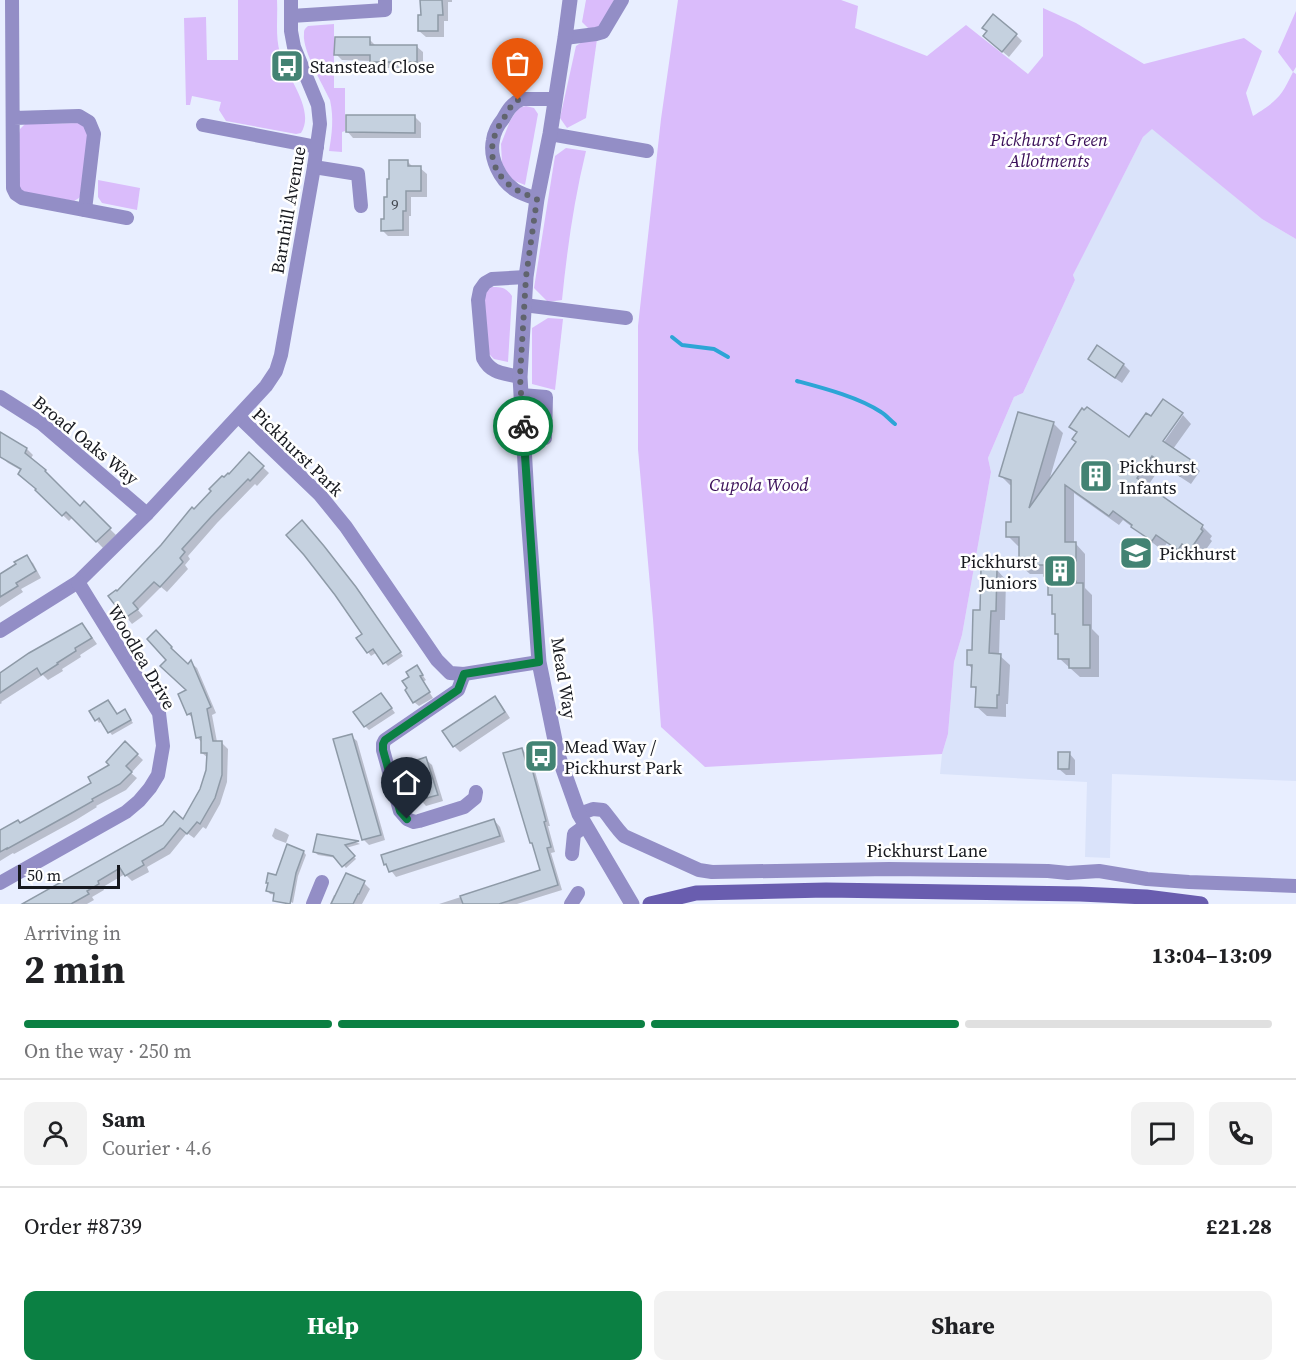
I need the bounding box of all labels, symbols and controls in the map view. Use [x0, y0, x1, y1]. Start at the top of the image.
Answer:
pin [492, 38, 543, 100]
icon: bag [501, 47, 534, 80]
bus stop icon: Stanstead Close [269, 48, 305, 84]
place label: Stanstead Close [310, 54, 435, 79]
park label: Pickhurst Green Allotments [989, 127, 1108, 173]
street label: Barnhill Avenue [264, 144, 312, 276]
house number: 9 [391, 194, 399, 215]
street label: Broad Oaks Way [28, 390, 145, 491]
courier [493, 396, 553, 456]
street label: Pickhurst Park [247, 402, 349, 502]
icon: bike [507, 410, 540, 443]
place label: Pickhurst Infants [1119, 454, 1196, 500]
building icon: Pickhurst Infants [1078, 458, 1114, 494]
park label: Cupola Wood [709, 472, 809, 497]
school or university icon: Pickhurst [1118, 535, 1154, 571]
place label: Pickhurst [1159, 541, 1236, 566]
place label: Pickhurst Juniors [960, 549, 1037, 595]
building icon: Pickhurst Juniors [1042, 553, 1078, 589]
street label: Woodlea Drive [102, 600, 182, 714]
street label: Mead Way [545, 635, 583, 721]
place label: Mead Way / Pickhurst Park [564, 734, 682, 780]
bus stop icon: Mead Way / Pickhurst Park [523, 738, 559, 774]
pin [381, 757, 432, 819]
icon: home [390, 766, 423, 799]
street label: Pickhurst Lane [867, 838, 987, 863]
scale bar [18, 862, 120, 890]
text: 50 m [27, 864, 61, 886]
text: Arriving in [24, 919, 121, 947]
text: 13:04–13:09 [1152, 940, 1272, 970]
text: 2 min [24, 943, 125, 996]
text: On the way · 250 m [24, 1037, 191, 1065]
button: person [24, 1102, 87, 1165]
button: chat [1131, 1102, 1194, 1165]
button: phone [1209, 1102, 1272, 1165]
text: Sam [102, 1104, 146, 1134]
text: Courier · 4.6 [102, 1134, 211, 1162]
text: Order #8739 [24, 1211, 142, 1241]
text: £21.28 [1206, 1211, 1272, 1241]
button: Help [24, 1291, 642, 1360]
button: Share [654, 1291, 1272, 1360]

